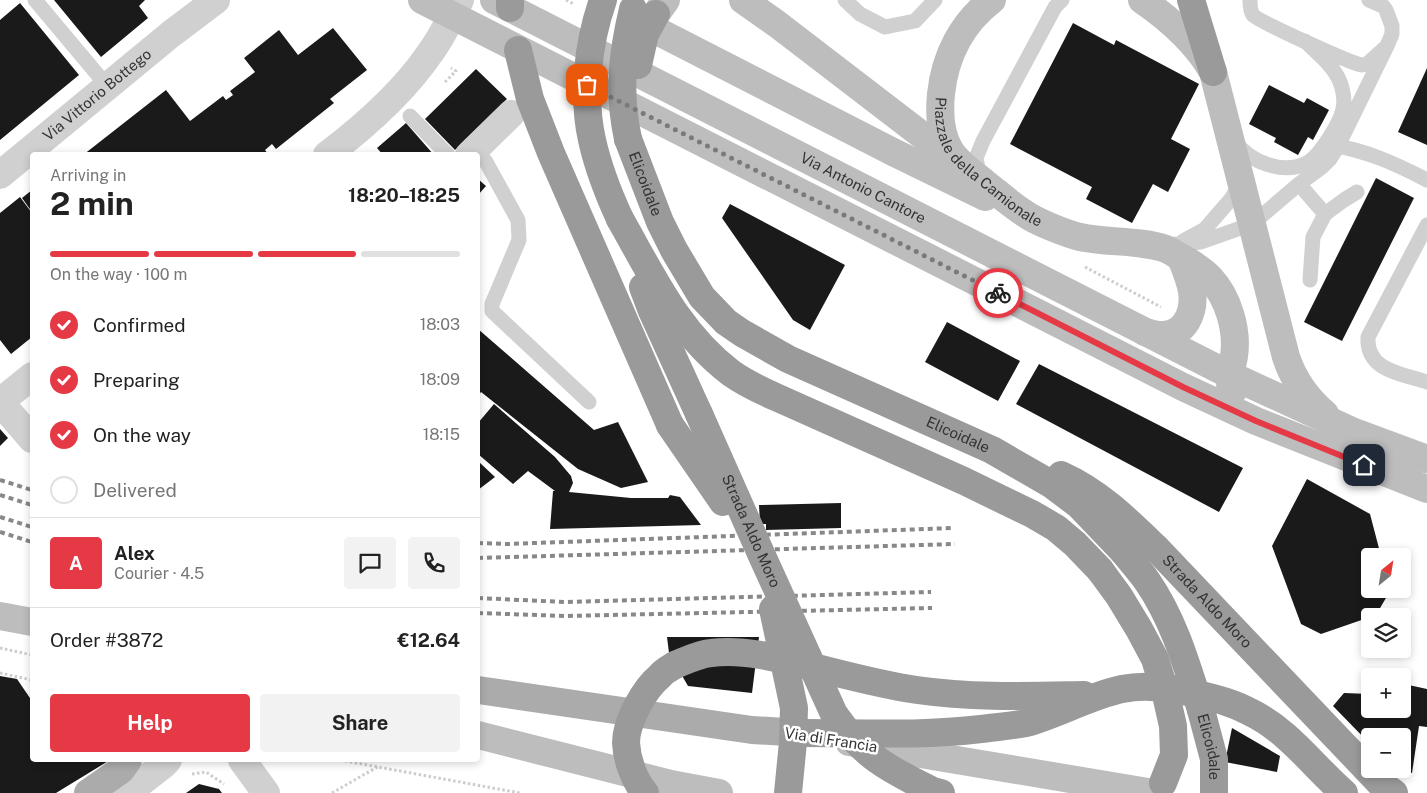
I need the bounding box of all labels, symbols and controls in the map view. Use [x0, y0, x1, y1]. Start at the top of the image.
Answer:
street label: Via Vittorio Bottego [39, 45, 154, 144]
pin [566, 64, 608, 106]
icon: bag [573, 71, 601, 99]
street label: Piazzale della Camionale [932, 96, 1045, 230]
street label: Via Antonio Cantore [798, 148, 929, 227]
street label: Elicoidale [626, 149, 666, 218]
text: Arriving in [50, 166, 126, 185]
text: 18:20–18:25 [348, 184, 460, 206]
text: 2 min [50, 185, 134, 222]
text: On the way · 100 m [50, 265, 187, 284]
courier [973, 268, 1023, 318]
icon: bike [984, 279, 1012, 307]
icon: check [50, 311, 78, 339]
text: Confirmed [93, 314, 186, 336]
text: 18:03 [420, 315, 460, 334]
icon: check [50, 366, 78, 394]
text: Preparing [93, 369, 180, 391]
text: 18:09 [420, 370, 460, 389]
street label: Elicoidale [924, 413, 992, 456]
icon: check [50, 421, 78, 449]
text: On the way [93, 424, 191, 446]
text: 18:15 [423, 425, 460, 444]
pin [1343, 444, 1385, 486]
icon: home [1350, 451, 1378, 479]
street label: Strada Aldo Moro [719, 472, 784, 590]
text: Delivered [93, 479, 177, 501]
button: chat [344, 537, 396, 589]
button: phone [408, 537, 460, 589]
text: Alex [114, 542, 155, 564]
north arrow [1361, 548, 1411, 598]
map controls [1361, 548, 1411, 778]
street label: Strada Aldo Moro [1159, 551, 1256, 651]
text: A [69, 552, 83, 574]
text: Courier · 4.5 [114, 564, 204, 583]
button: layers [1361, 608, 1411, 658]
text: Order #3872 [50, 629, 163, 651]
text: €12.64 [397, 629, 460, 651]
button: + [1361, 668, 1411, 718]
button: Help [50, 694, 250, 752]
button: Share [260, 694, 460, 752]
street label: Elicoidale [1194, 712, 1223, 780]
street label: Via di Francia [784, 724, 879, 755]
button: − [1361, 728, 1411, 778]

